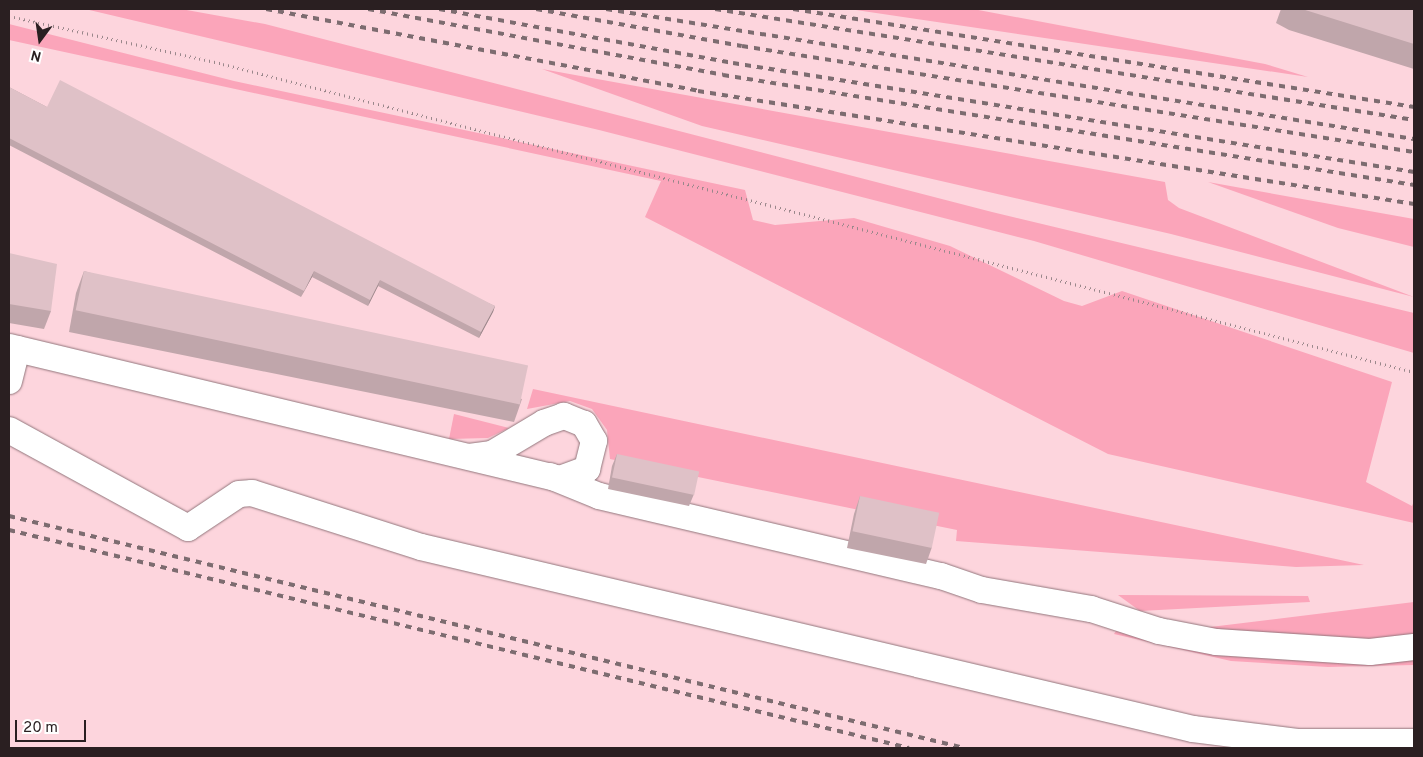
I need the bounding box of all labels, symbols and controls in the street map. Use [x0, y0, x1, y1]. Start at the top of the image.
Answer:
north arrow [15, 15, 65, 65]
text: N [29, 46, 43, 65]
scale bar [18, 710, 89, 742]
text: 20 m [23, 719, 58, 738]

